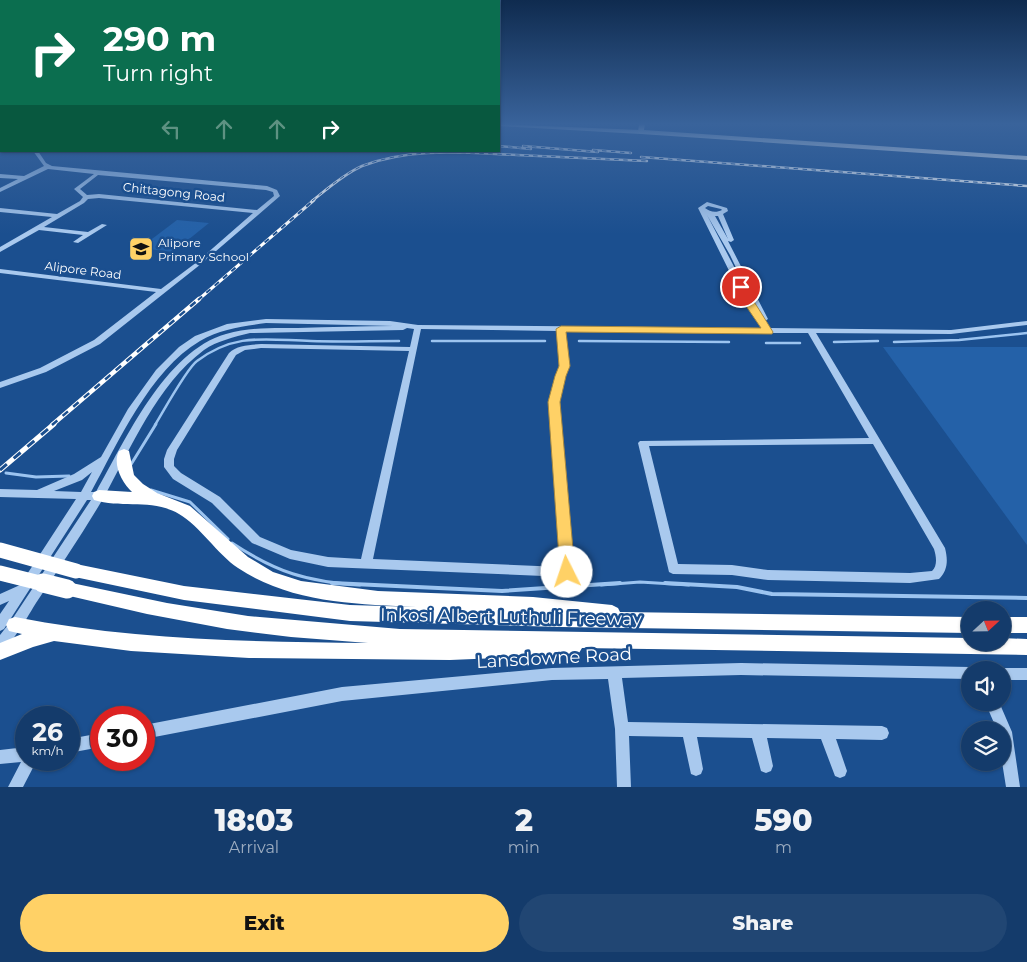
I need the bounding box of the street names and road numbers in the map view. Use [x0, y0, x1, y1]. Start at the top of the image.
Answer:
street label: Chittagong Road [122, 179, 226, 205]
street label: Alipore Road [44, 258, 122, 282]
street label: Inkosi Albert Luthuli Freeway [380, 604, 642, 630]
street label: Lansdowne Road [476, 643, 632, 673]

